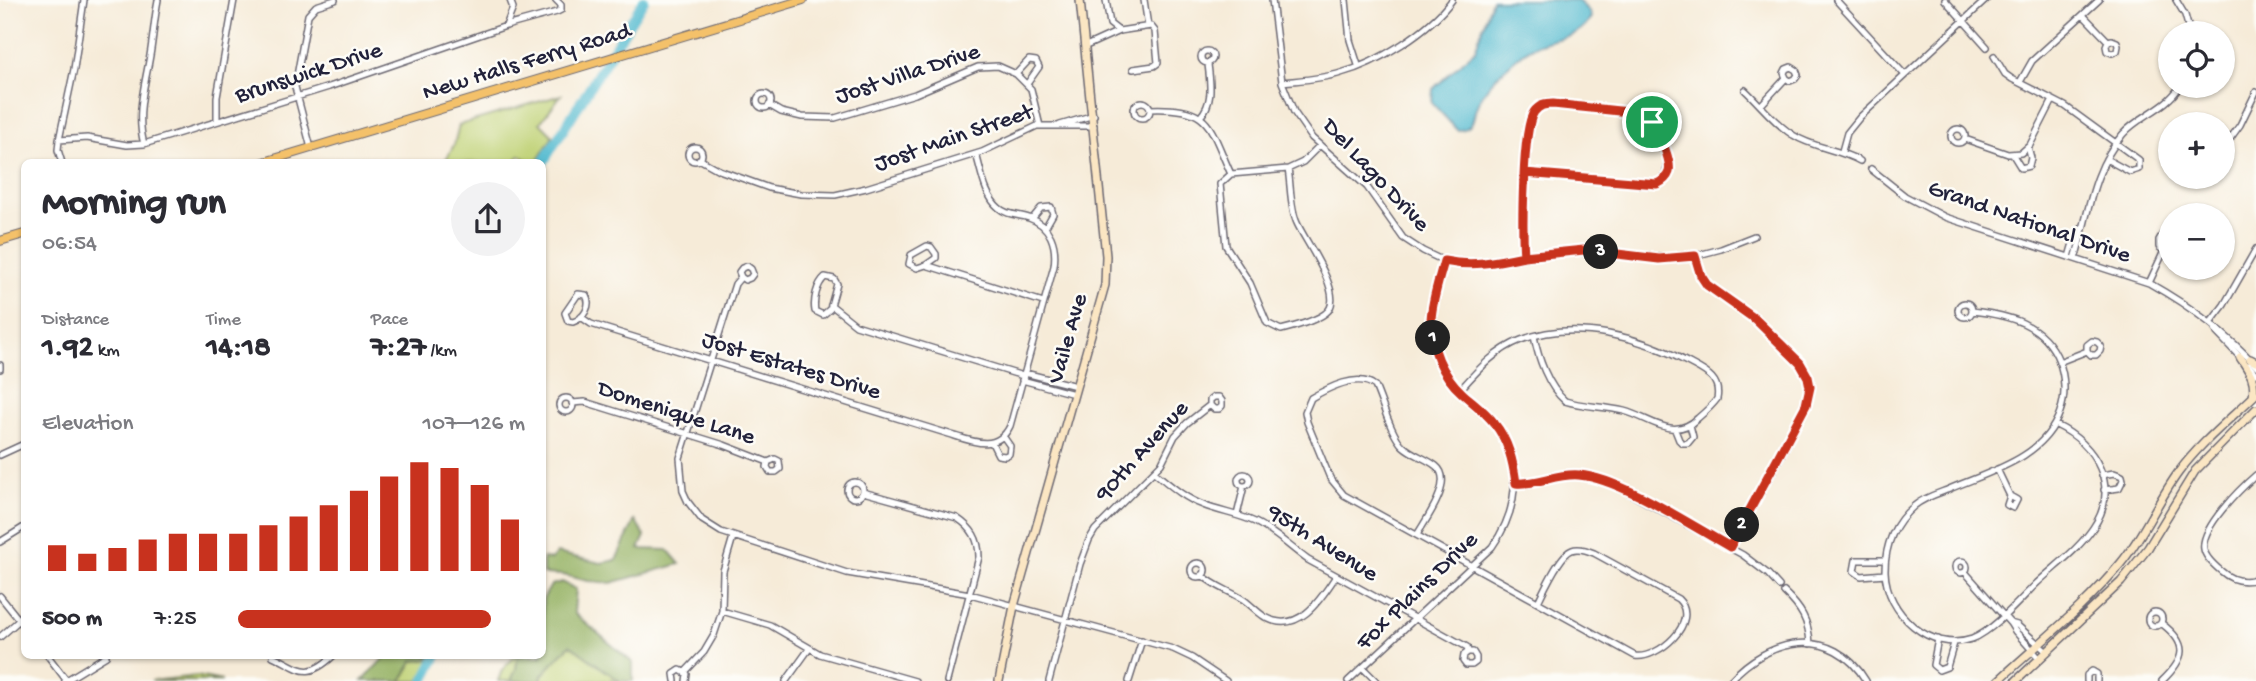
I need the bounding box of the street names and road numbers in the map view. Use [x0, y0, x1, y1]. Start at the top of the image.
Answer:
street label: New Halls Ferry Road [419, 17, 636, 108]
street label: Brunswick Drive [231, 36, 387, 112]
street label: Jost Villa Drive [832, 38, 984, 112]
street label: Jost Main Street [871, 98, 1039, 180]
street label: Del Lago Drive [1314, 112, 1436, 239]
street label: Grand National Drive [1924, 175, 2135, 272]
street label: Vaile Ave [1042, 290, 1096, 388]
street label: Jost Estates Drive [698, 326, 884, 408]
street label: Domenique Lane [592, 374, 759, 453]
street label: 90th Avenue [1089, 395, 1196, 509]
street label: 95th Avenue [1260, 498, 1383, 590]
street label: Fox Plains Drive [1350, 526, 1485, 658]

